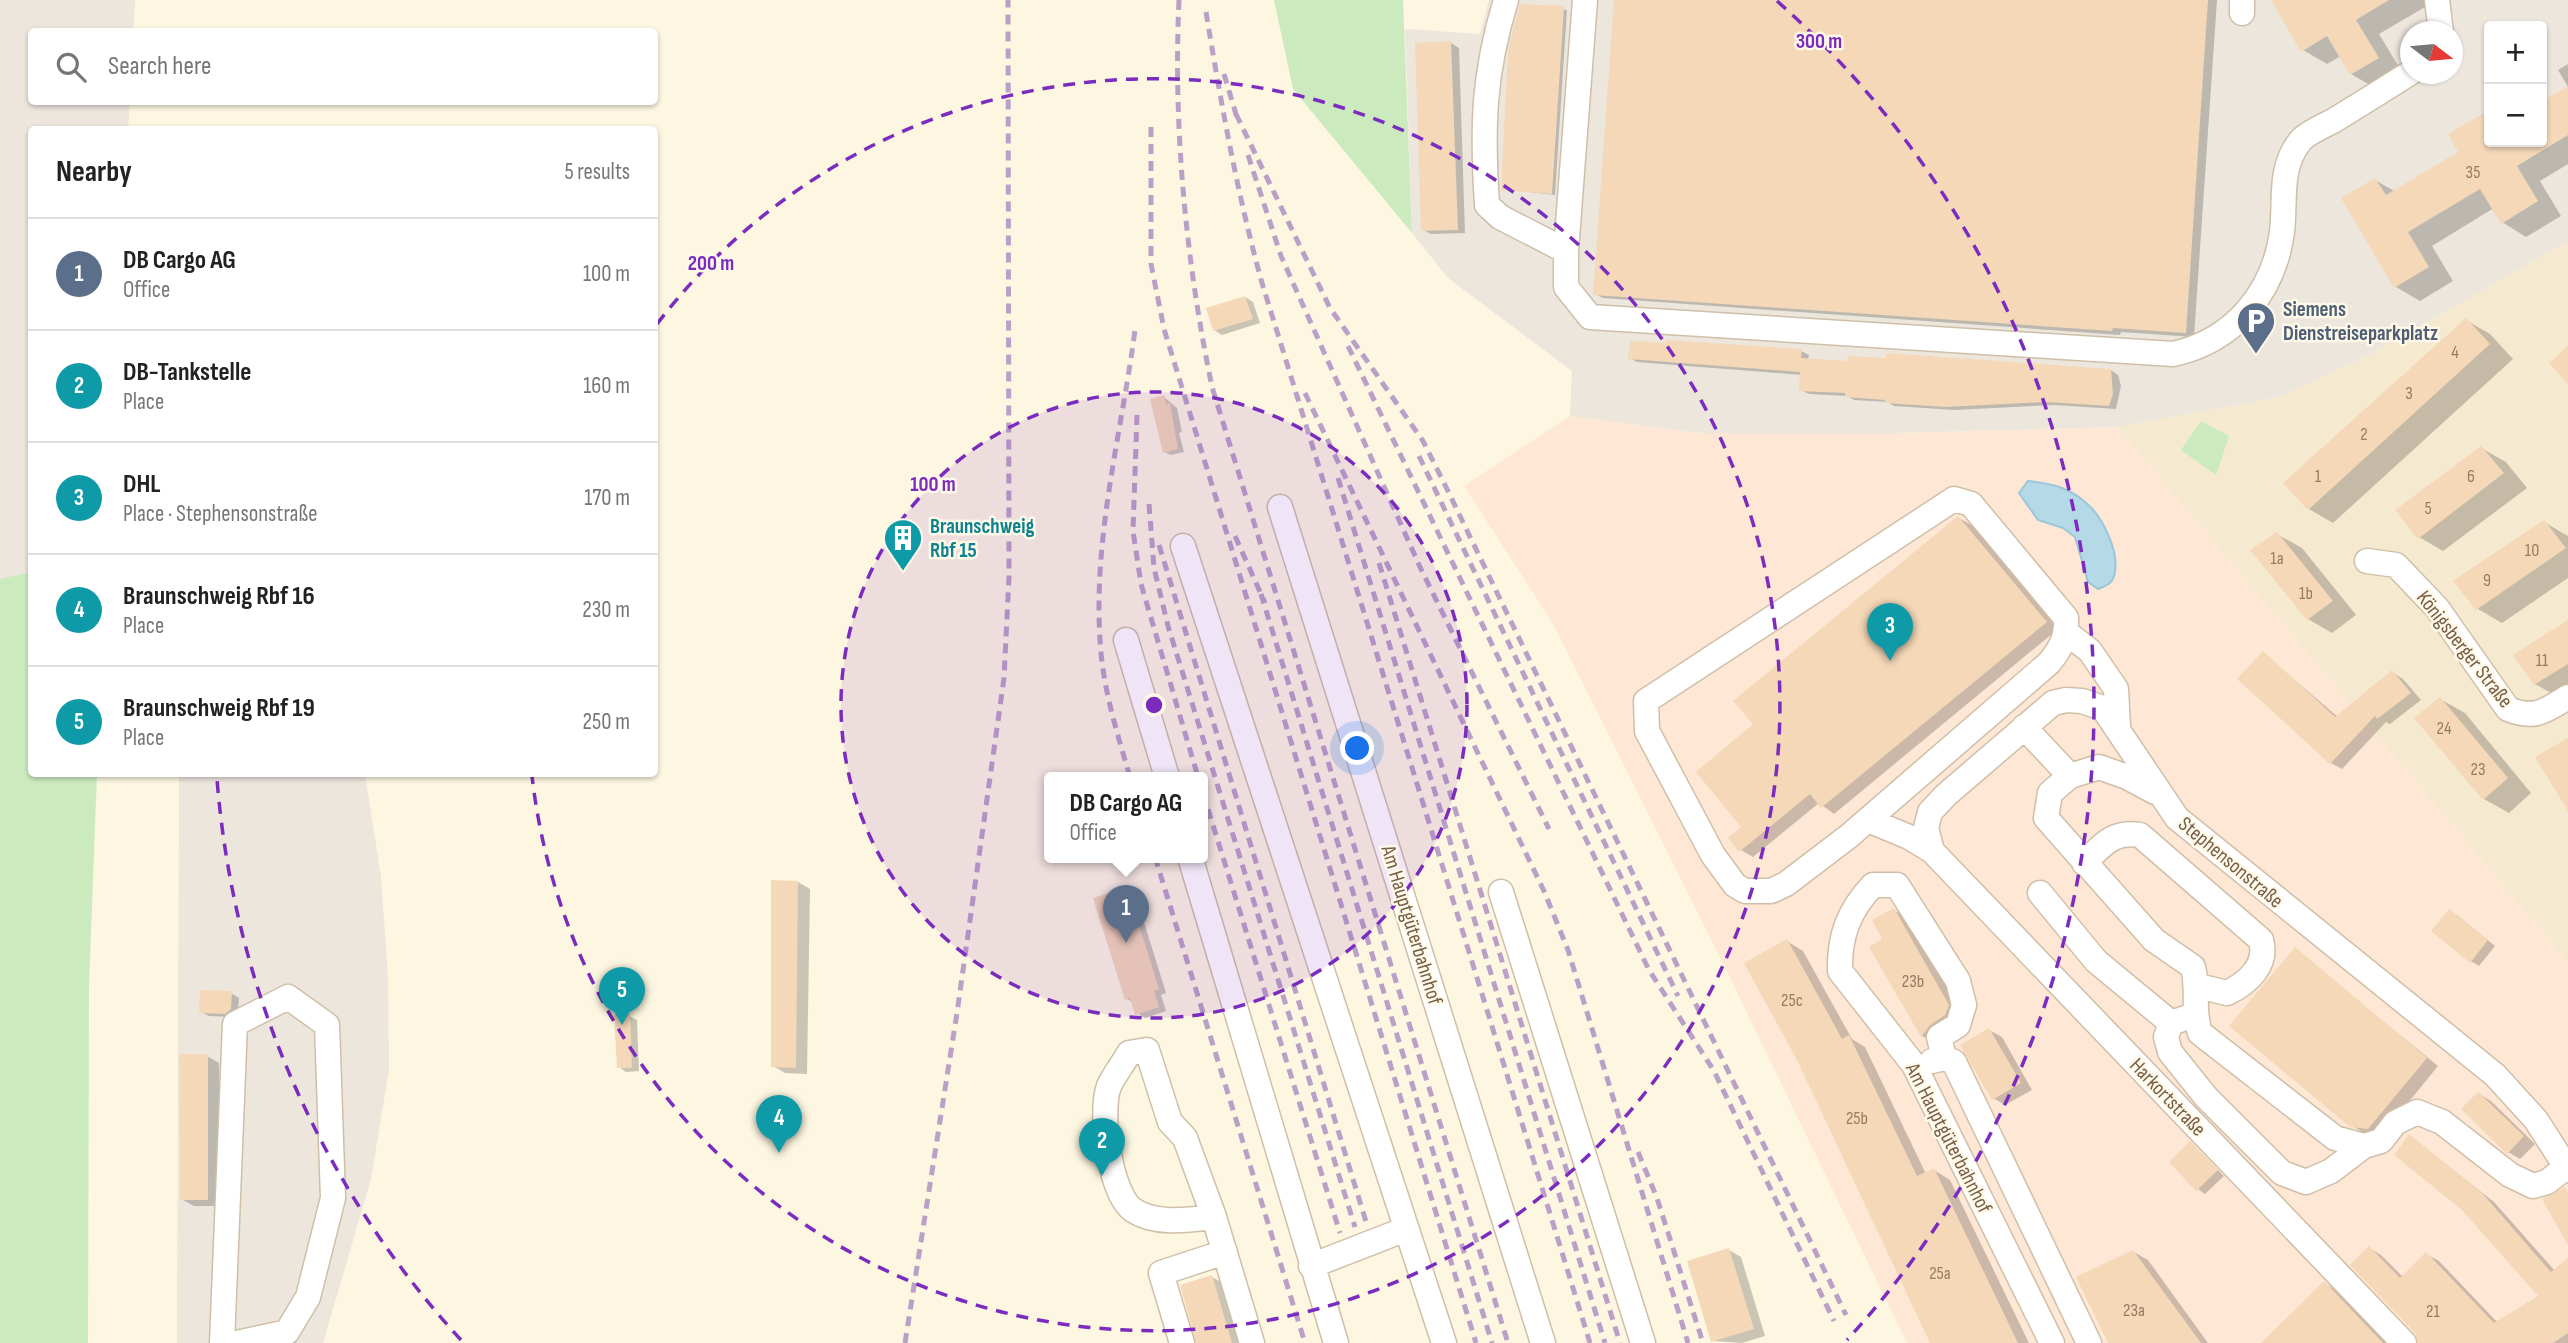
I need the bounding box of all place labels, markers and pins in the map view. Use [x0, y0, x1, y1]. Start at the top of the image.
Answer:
place label: Siemens Dienstreiseparkplatz [2283, 297, 2438, 346]
parking icon: Siemens Dienstreiseparkplatz [2235, 300, 2277, 355]
place label: Braunschweig Rbf 15 [930, 514, 1034, 563]
building icon: Braunschweig Rbf 15 [882, 517, 924, 572]
pin: 3 [1867, 603, 1913, 661]
centre of rings [1142, 693, 1166, 717]
pin: 1 [1103, 885, 1149, 943]
pin: 5 [599, 967, 645, 1025]
pin: 4 [756, 1095, 802, 1153]
pin: 2 [1079, 1118, 1125, 1176]

